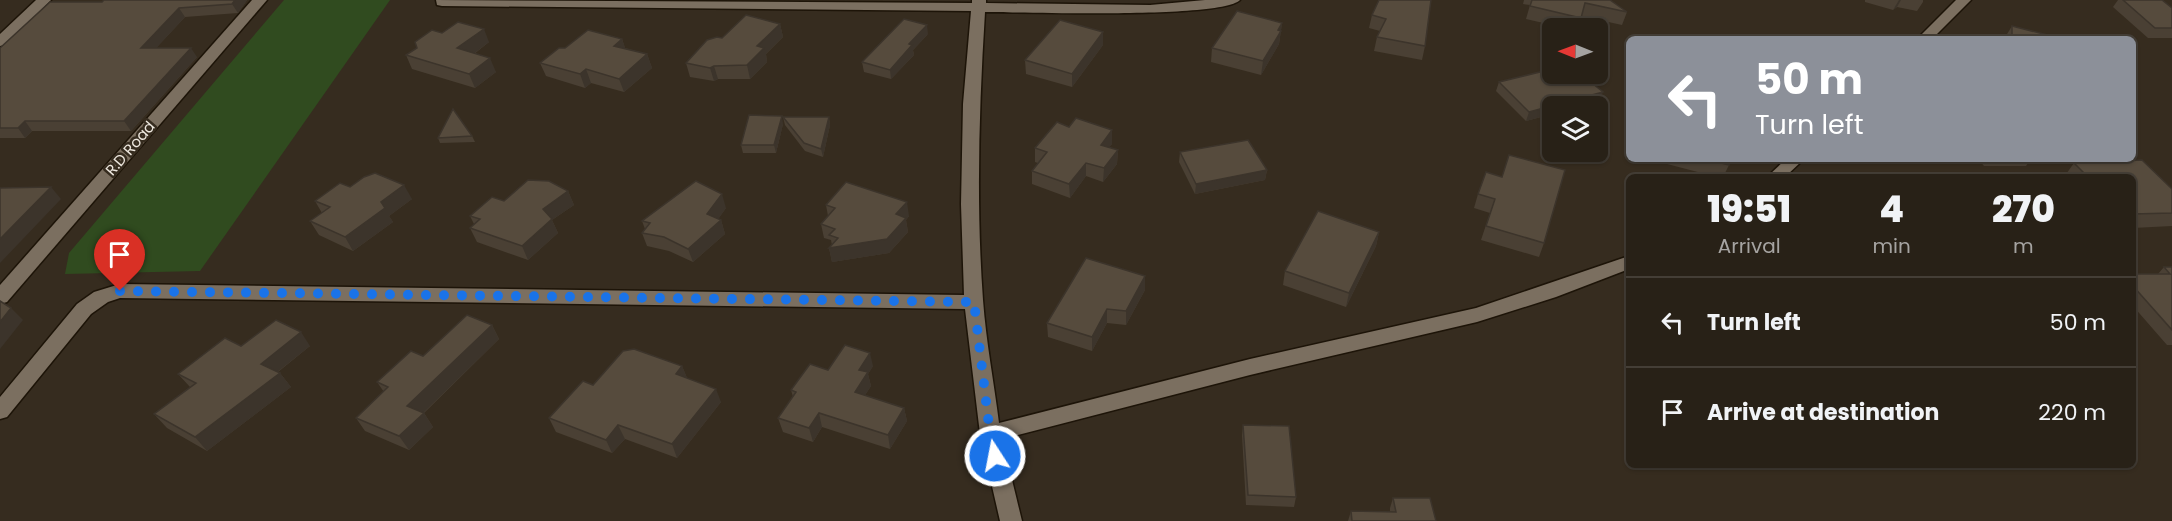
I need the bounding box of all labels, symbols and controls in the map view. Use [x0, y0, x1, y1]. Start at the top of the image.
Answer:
north arrow [1542, 18, 1608, 84]
map controls [1542, 18, 1608, 162]
text: 50 m [1755, 50, 1863, 109]
icon: left [1656, 60, 1734, 138]
button: layers [1542, 96, 1608, 162]
text: Turn left [1755, 106, 1864, 143]
street label: R.D Road [100, 116, 160, 180]
text: 19:51 [1707, 184, 1791, 235]
text: 4 [1879, 184, 1904, 235]
text: 270 [1992, 184, 2055, 235]
pin [94, 229, 145, 291]
text: Arrival [1718, 232, 1781, 260]
text: min [1872, 232, 1911, 260]
text: m [2013, 232, 2034, 260]
icon: arrive [103, 238, 136, 271]
icon: left [1656, 306, 1689, 339]
text: Turn left [1707, 307, 1801, 338]
text: 50 m [2050, 307, 2106, 338]
icon: arrive [1656, 396, 1689, 429]
text: Arrive at destination [1707, 397, 1939, 428]
text: 220 m [2038, 397, 2106, 428]
position arrow [963, 424, 1027, 488]

